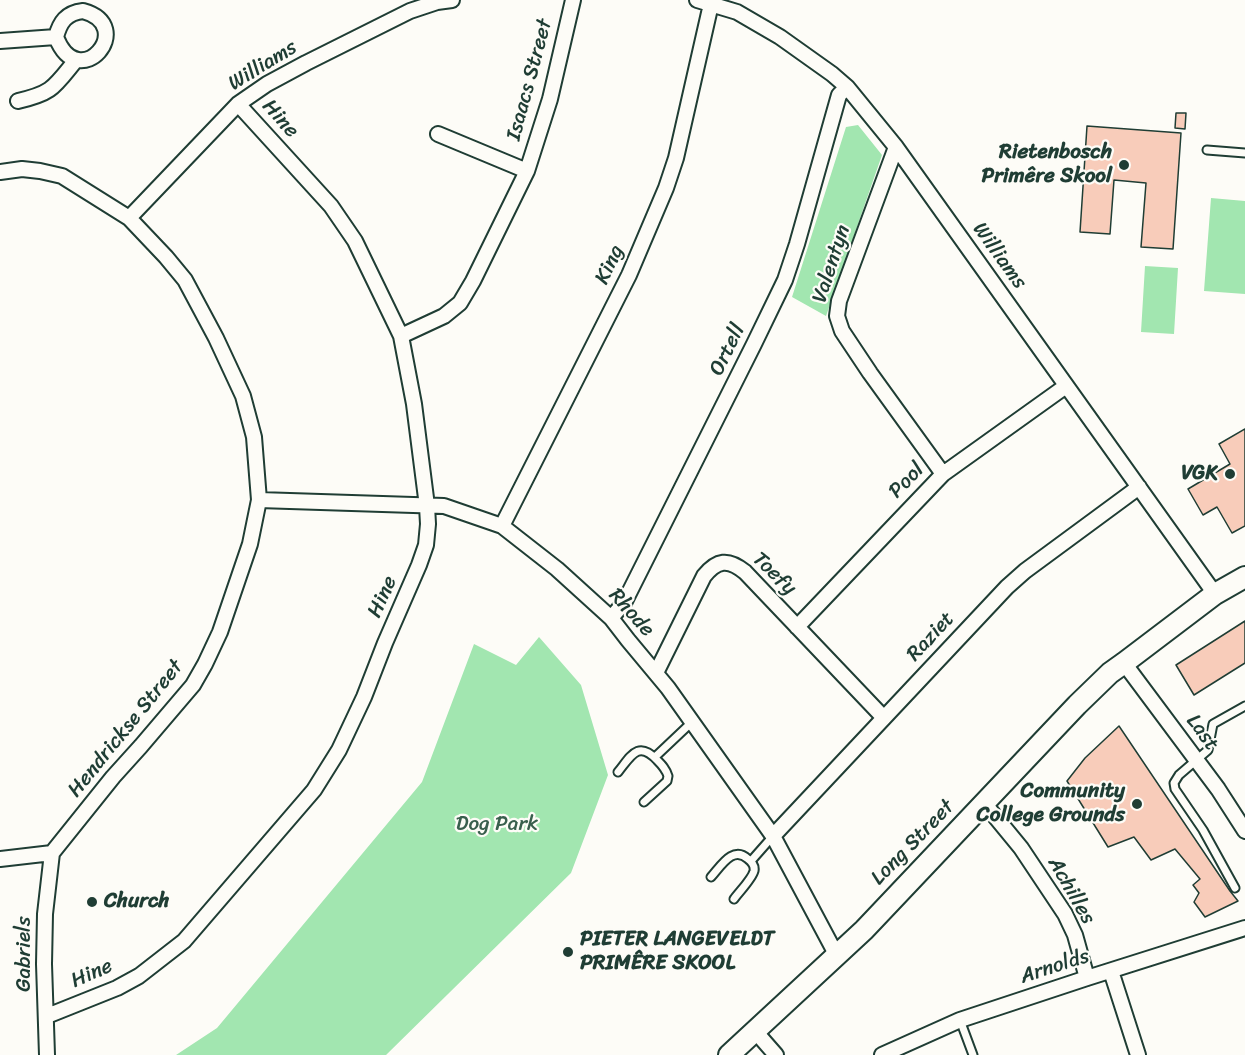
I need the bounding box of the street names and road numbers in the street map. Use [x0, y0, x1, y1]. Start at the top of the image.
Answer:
street label: Isaacs Street [502, 17, 558, 143]
street label: Williams [224, 35, 302, 97]
street label: Hine [256, 95, 304, 143]
street label: Williams [966, 218, 1032, 294]
street label: Valentyn [808, 222, 856, 306]
street label: King [590, 241, 630, 289]
street label: Ortell [705, 320, 751, 380]
street label: Pool [884, 458, 930, 504]
street label: Toefy [747, 547, 801, 601]
street label: Hine [363, 572, 403, 622]
street label: Rhode [603, 584, 659, 642]
street label: Raziet [902, 607, 960, 667]
street label: Hendrickse Street [63, 655, 189, 803]
street label: Last [1180, 710, 1224, 756]
street label: Long Street [866, 795, 960, 891]
street label: Achilles [1042, 853, 1100, 929]
street label: Gabriels [12, 916, 38, 992]
street label: Arnolds [1017, 944, 1093, 990]
street label: Hine [67, 954, 117, 994]

